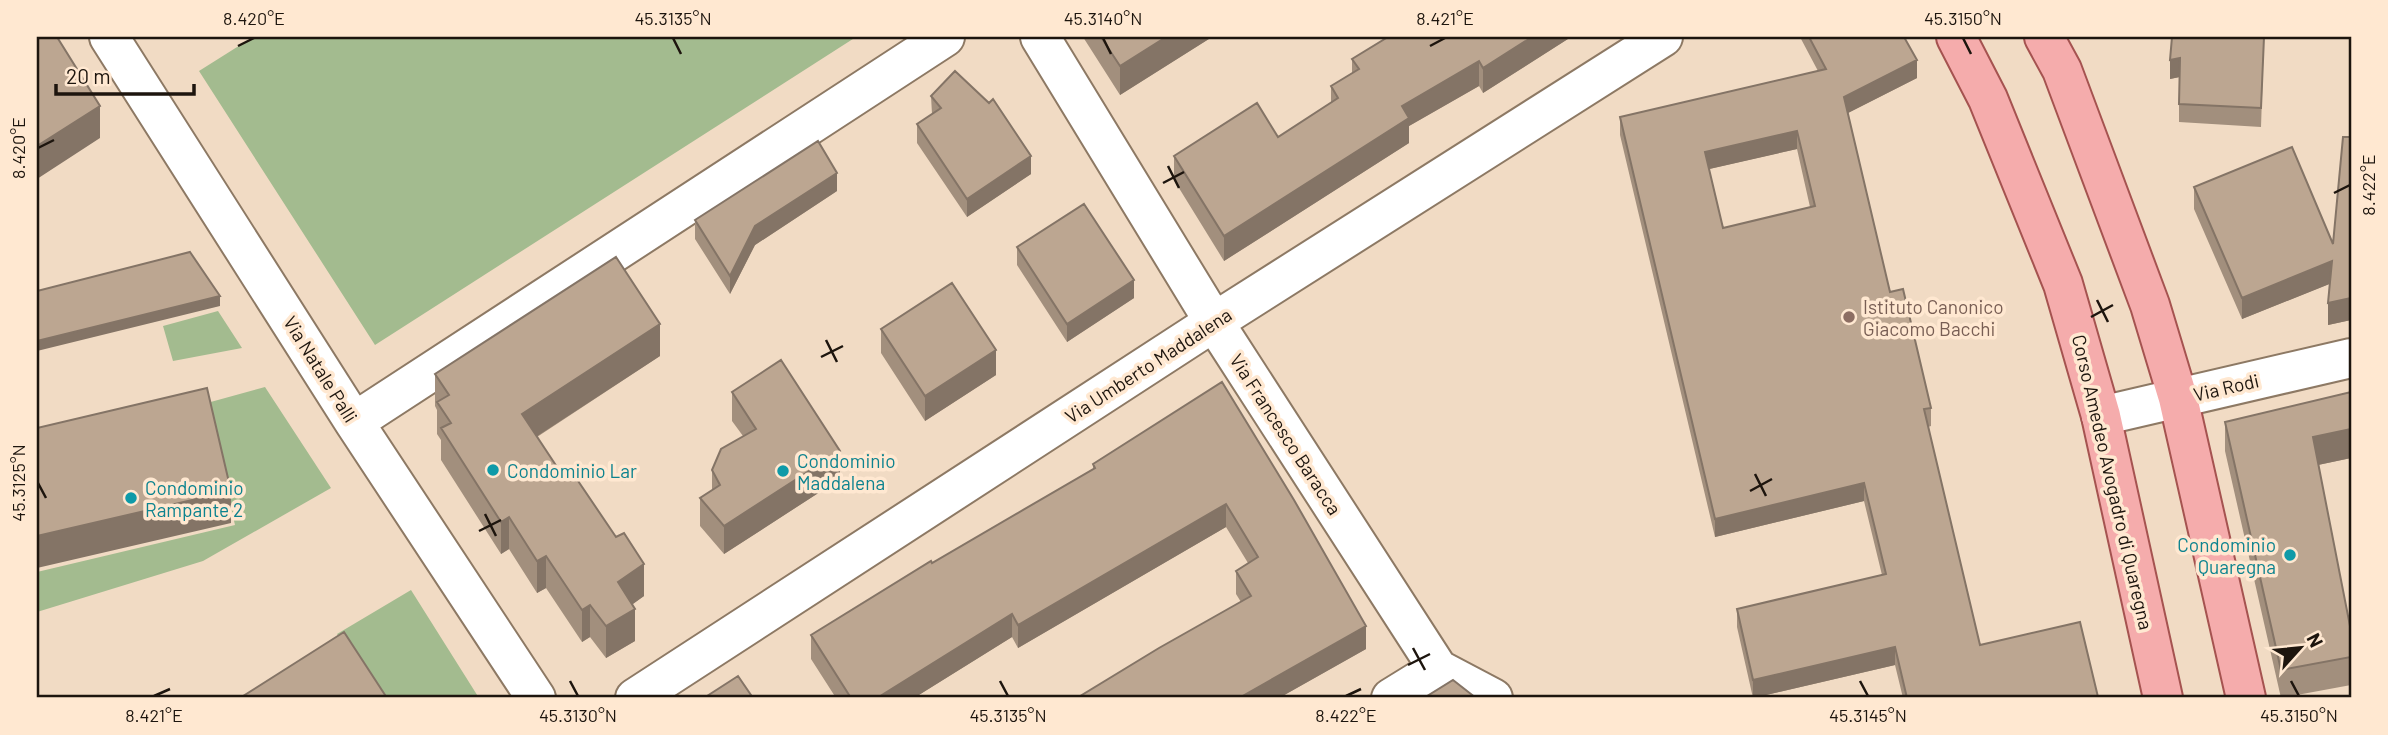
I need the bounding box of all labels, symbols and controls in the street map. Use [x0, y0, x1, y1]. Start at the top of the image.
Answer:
text: 8.420°E [223, 7, 285, 29]
text: 45.3135°N [634, 7, 712, 29]
text: 45.3140°N [1064, 7, 1142, 29]
text: 8.421°E [1416, 7, 1474, 29]
text: 45.3150°N [1924, 7, 2002, 29]
scale bar [56, 52, 194, 96]
text: 20 m [66, 63, 111, 88]
text: 8.420°E [7, 117, 29, 179]
text: 8.422°E [2357, 154, 2379, 216]
place label: Istituto Canonico Giacomo Bacchi [1863, 295, 2004, 340]
street label: Via Umberto Maddalena [1060, 302, 1236, 428]
marker: Istituto Canonico Giacomo Bacchi [1841, 309, 1857, 325]
street label: Via Natale Palli [279, 311, 363, 427]
street label: Corso Amedeo Avogadro di Quaregna [2068, 332, 2158, 632]
street label: Via Francesco Baracca [1225, 349, 1347, 519]
street label: Via Rodi [2191, 368, 2261, 406]
text: 45.3125°N [7, 444, 29, 522]
place label: Condominio Maddalena [797, 449, 896, 494]
place label: Condominio Lar [507, 459, 637, 482]
marker: Condominio Lar [485, 462, 501, 478]
marker: Condominio Maddalena [775, 463, 791, 479]
place label: Condominio Rampante 2 [145, 476, 244, 521]
marker: Condominio Rampante 2 [123, 490, 139, 506]
place label: Condominio Quaregna [2177, 533, 2276, 578]
marker: Condominio Quaregna [2282, 547, 2298, 563]
north arrow [2266, 612, 2336, 682]
text: N [2302, 629, 2329, 651]
text: 8.421°E [125, 704, 183, 726]
text: 45.3130°N [539, 704, 617, 726]
text: 45.3135°N [969, 704, 1047, 726]
text: 8.422°E [1315, 704, 1377, 726]
text: 45.3145°N [1829, 704, 1907, 726]
text: 45.3150°N [2260, 704, 2338, 726]

